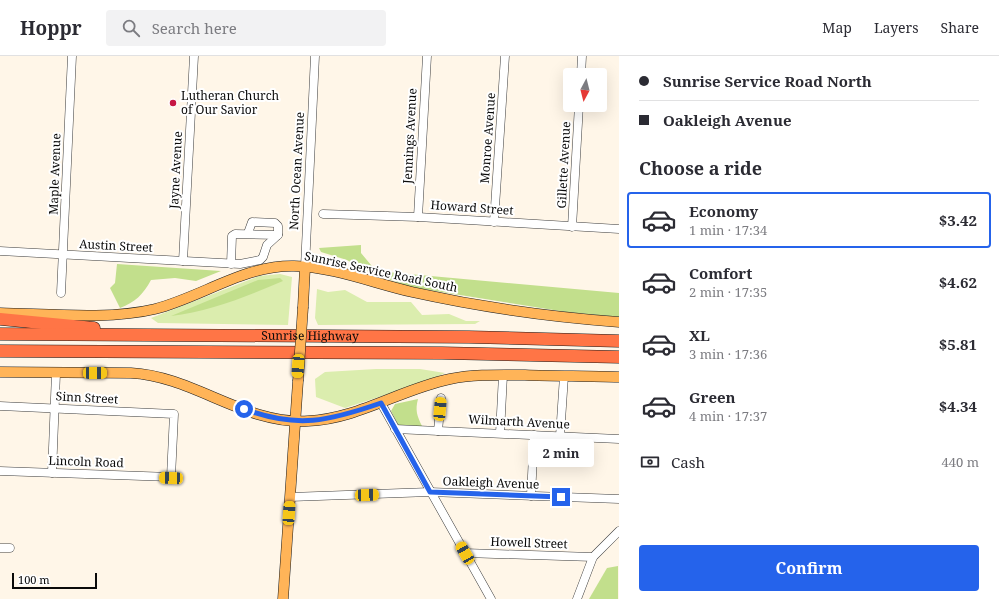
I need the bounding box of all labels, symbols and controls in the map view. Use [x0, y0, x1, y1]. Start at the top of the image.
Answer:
search box [106, 10, 386, 46]
text: Hoppr [20, 15, 82, 41]
icon: search [120, 17, 142, 39]
text: Search here [152, 18, 237, 38]
text: Map [822, 18, 852, 37]
text: Layers [874, 18, 919, 37]
text: Share [941, 18, 979, 37]
north arrow [563, 68, 607, 112]
map controls [563, 68, 607, 112]
text: Sunrise Service Road North [663, 71, 872, 91]
place label: Lutheran Church of Our Savior [181, 87, 280, 118]
street label: Jennings Avenue [398, 88, 420, 185]
street label: Monroe Avenue [476, 92, 499, 184]
marker: Lutheran Church of Our Savior [168, 98, 178, 108]
text: Oakleigh Avenue [663, 110, 791, 130]
street label: North Ocean Avenue [285, 111, 308, 231]
street label: Gillette Avenue [553, 121, 574, 209]
street label: Jayne Avenue [165, 131, 186, 210]
street label: Maple Avenue [45, 133, 64, 215]
text: Choose a ride [639, 156, 762, 180]
street label: Howard Street [430, 196, 514, 219]
text: Economy [689, 201, 758, 221]
icon: car [641, 202, 677, 238]
text: $3.42 [939, 210, 977, 230]
text: 1 min · 17:34 [689, 221, 767, 239]
street label: Austin Street [79, 235, 153, 256]
street label: Sunrise Service Road South [303, 247, 460, 296]
text: Comfort [689, 263, 752, 283]
icon: car [641, 264, 677, 300]
text: $4.62 [939, 272, 977, 292]
text: 2 min · 17:35 [689, 283, 767, 301]
text: XL [689, 325, 710, 345]
icon: car [641, 326, 677, 362]
street label: Sunrise Highway [261, 327, 359, 344]
text: $5.81 [939, 334, 977, 354]
text: 3 min · 17:36 [689, 345, 767, 363]
car [291, 354, 305, 378]
car [83, 367, 107, 379]
street label: Sinn Street [55, 387, 119, 408]
text: Green [689, 387, 736, 407]
icon: car [641, 388, 677, 424]
text: $4.34 [939, 396, 977, 416]
car [433, 397, 447, 421]
route start [235, 400, 253, 418]
text: 4 min · 17:37 [689, 407, 767, 425]
street label: Wilmarth Avenue [468, 410, 570, 433]
callout: 2 min [528, 439, 594, 467]
text: 2 min [543, 444, 579, 462]
icon: cash [639, 451, 661, 473]
street label: Lincoln Road [48, 452, 125, 471]
text: Cash [671, 452, 705, 472]
text: 440 m [942, 453, 979, 471]
car [159, 472, 183, 484]
street label: Oakleigh Avenue [442, 472, 540, 493]
route end [552, 488, 570, 506]
car [355, 489, 379, 501]
car [282, 501, 296, 525]
street label: Howell Street [490, 533, 568, 552]
car [454, 540, 476, 566]
button: Confirm [639, 545, 979, 591]
scale bar [12, 571, 97, 590]
text: 100 m [18, 572, 50, 587]

